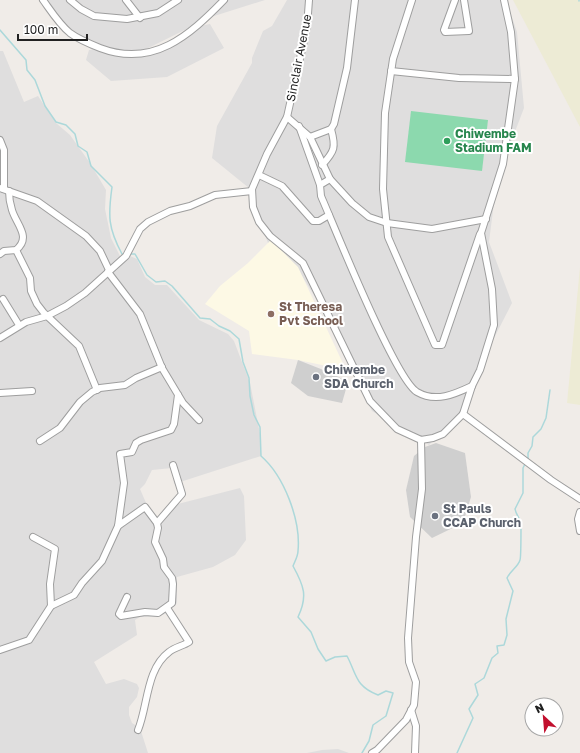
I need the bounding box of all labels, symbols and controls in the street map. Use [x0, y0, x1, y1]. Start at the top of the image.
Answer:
street label: Sinclair Avenue [283, 13, 314, 103]
scale bar [18, 16, 87, 42]
text: 100 m [24, 22, 58, 37]
place label: Chiwembe Stadium FAM [455, 126, 532, 155]
marker: Chiwembe Stadium FAM [442, 136, 452, 146]
place label: St Theresa Pvt School [279, 299, 343, 328]
marker: St Theresa Pvt School [266, 309, 276, 319]
place label: Chiwembe SDA Church [324, 362, 393, 391]
marker: Chiwembe SDA Church [311, 372, 321, 382]
place label: St Pauls CCAP Church [443, 501, 521, 530]
marker: St Pauls CCAP Church [430, 511, 440, 521]
north arrow [524, 697, 564, 737]
text: N [533, 700, 546, 715]

